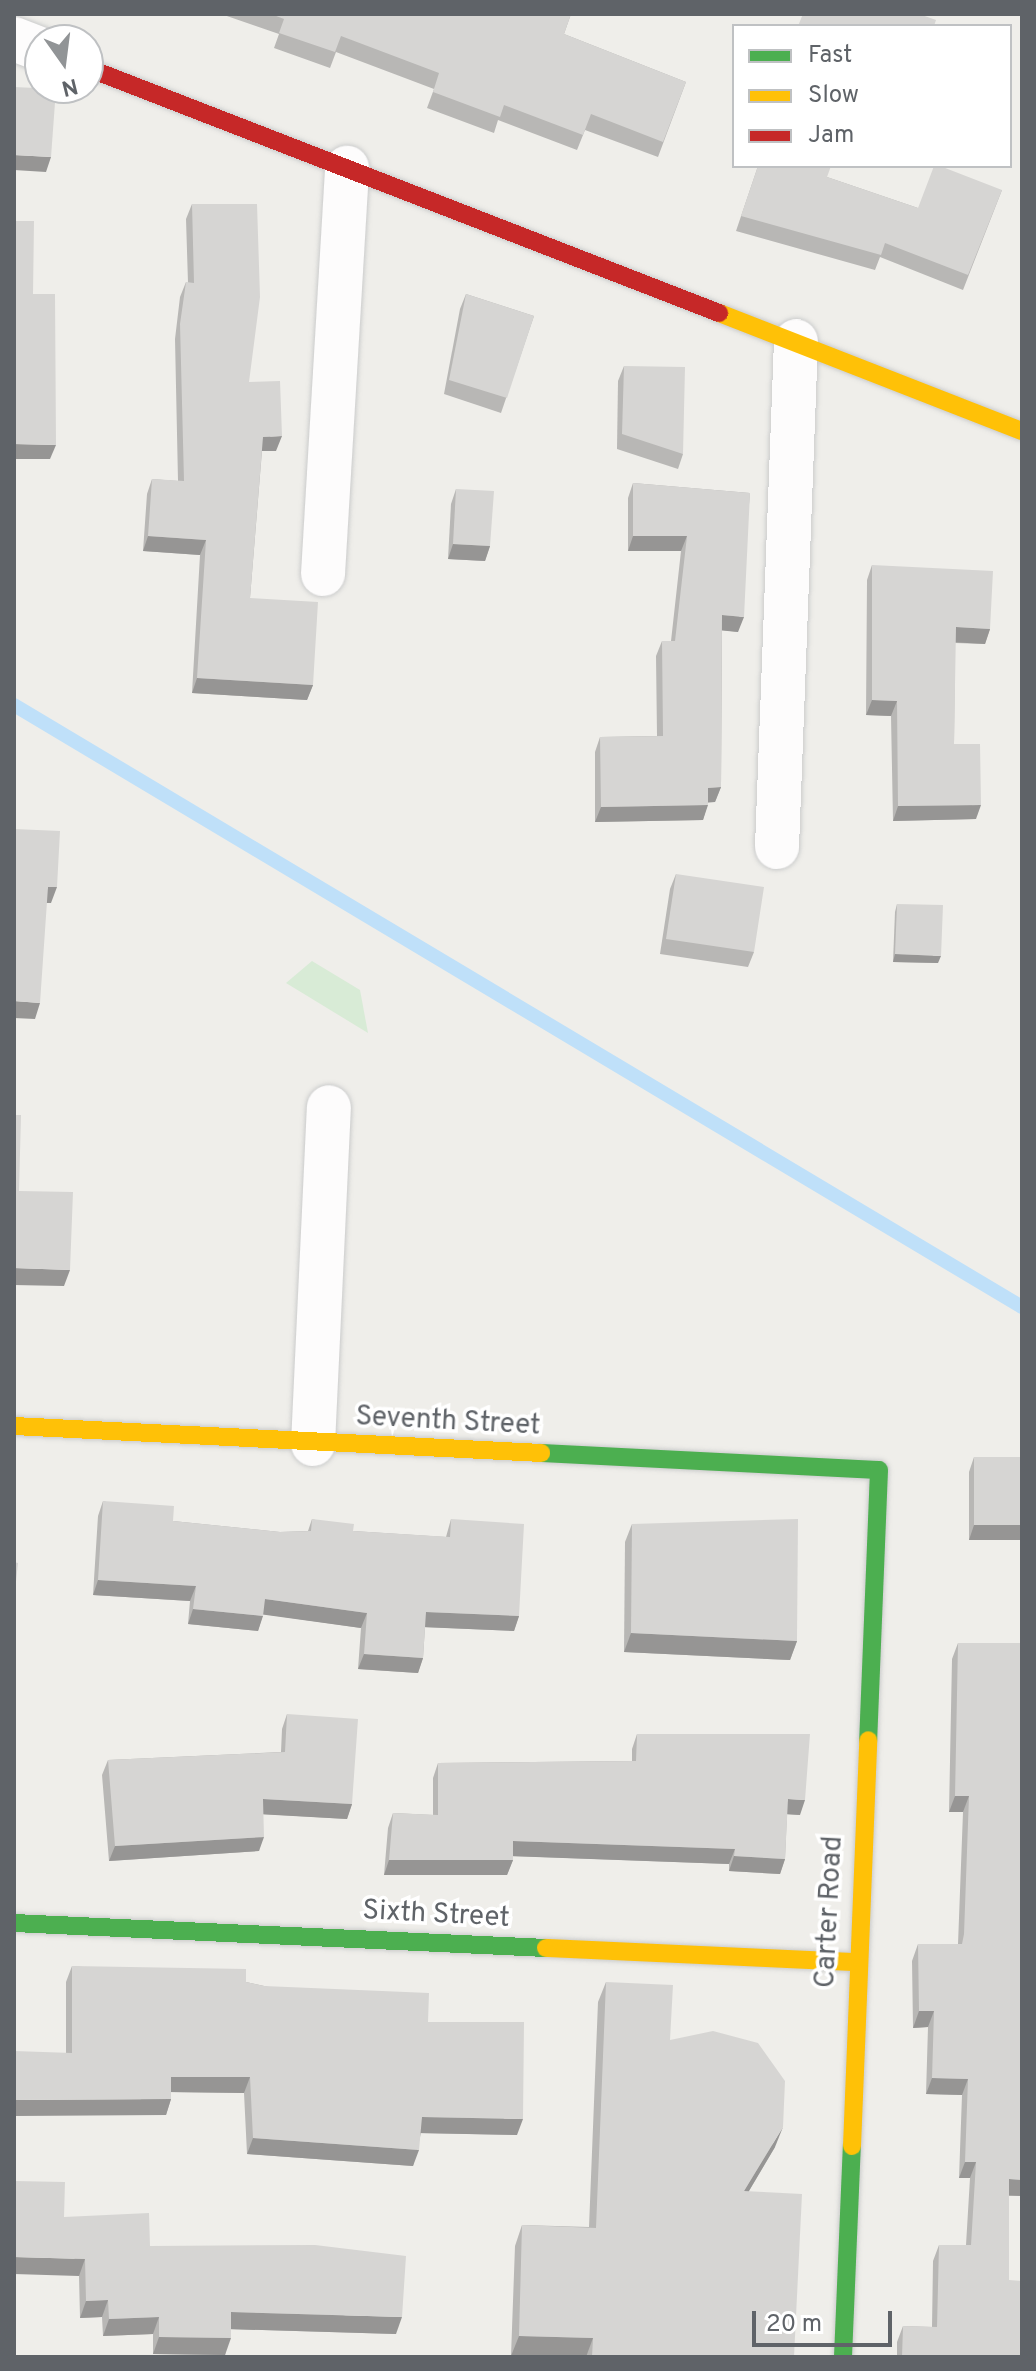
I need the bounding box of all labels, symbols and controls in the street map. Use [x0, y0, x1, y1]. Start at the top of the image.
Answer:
north arrow [24, 24, 104, 104]
legend [732, 24, 1012, 168]
text: Fast [808, 41, 852, 71]
text: N [59, 71, 80, 101]
text: Slow [808, 81, 859, 111]
text: Jam [808, 121, 854, 151]
street label: Seventh Street [355, 1400, 541, 1444]
street label: Carter Road [809, 1835, 851, 1989]
street label: Sixth Street [361, 1894, 511, 1936]
scale bar [756, 2295, 896, 2345]
text: 20 m [766, 2310, 822, 2340]

